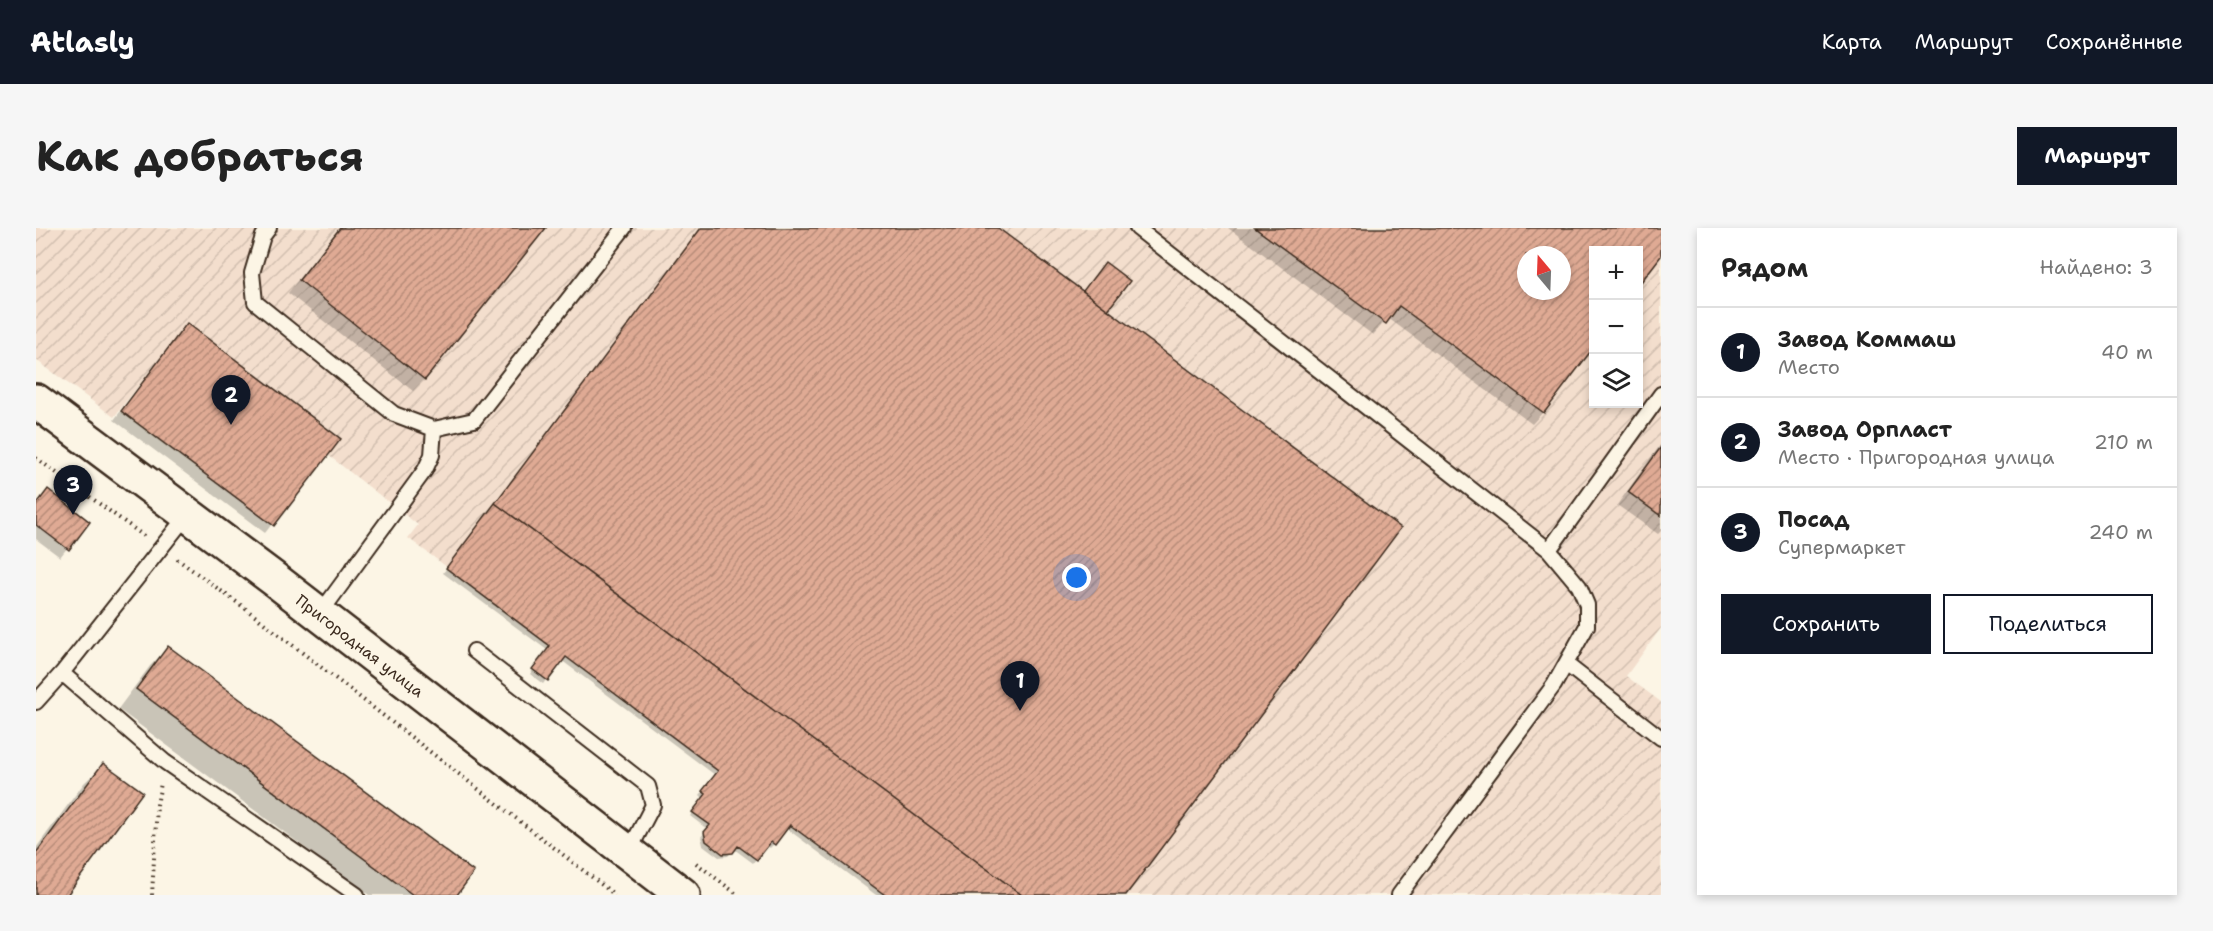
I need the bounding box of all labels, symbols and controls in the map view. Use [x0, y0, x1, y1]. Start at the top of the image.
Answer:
text: Atlasly [30, 23, 135, 61]
text: Карта [1822, 28, 1882, 56]
text: Маршрут [1915, 28, 2013, 56]
text: Сохранённые [2046, 28, 2183, 56]
button: Маршрут [2017, 127, 2177, 185]
text: Как добраться [36, 128, 364, 184]
north arrow [1517, 246, 1571, 300]
map controls [1589, 246, 1643, 408]
button: + [1589, 246, 1643, 300]
text: Рядом [1721, 250, 1808, 285]
text: Найдено: 3 [2040, 254, 2153, 280]
button: − [1589, 300, 1643, 354]
text: Завод Коммаш [1778, 325, 1956, 354]
text: 1 [1736, 339, 1745, 365]
text: 40 m [2101, 339, 2153, 365]
button: layers [1589, 354, 1643, 408]
text: Место [1778, 354, 1840, 380]
pin: 2 [212, 376, 250, 425]
text: Завод Орпласт [1778, 415, 1952, 444]
text: 2 [1734, 429, 1748, 455]
text: 210 m [2094, 429, 2153, 455]
text: Место · Пригородная улица [1778, 444, 2054, 470]
pin: 3 [54, 466, 93, 515]
text: Посад [1778, 505, 1850, 534]
text: 3 [1734, 519, 1748, 545]
text: 240 m [2088, 519, 2153, 545]
text: Супермаркет [1778, 534, 1905, 560]
your location [1062, 563, 1091, 592]
street label: Пригородная улица [292, 590, 428, 702]
button: Сохранить [1721, 594, 1931, 654]
button: Поделиться [1943, 594, 2153, 654]
pin: 1 [1000, 662, 1040, 711]

